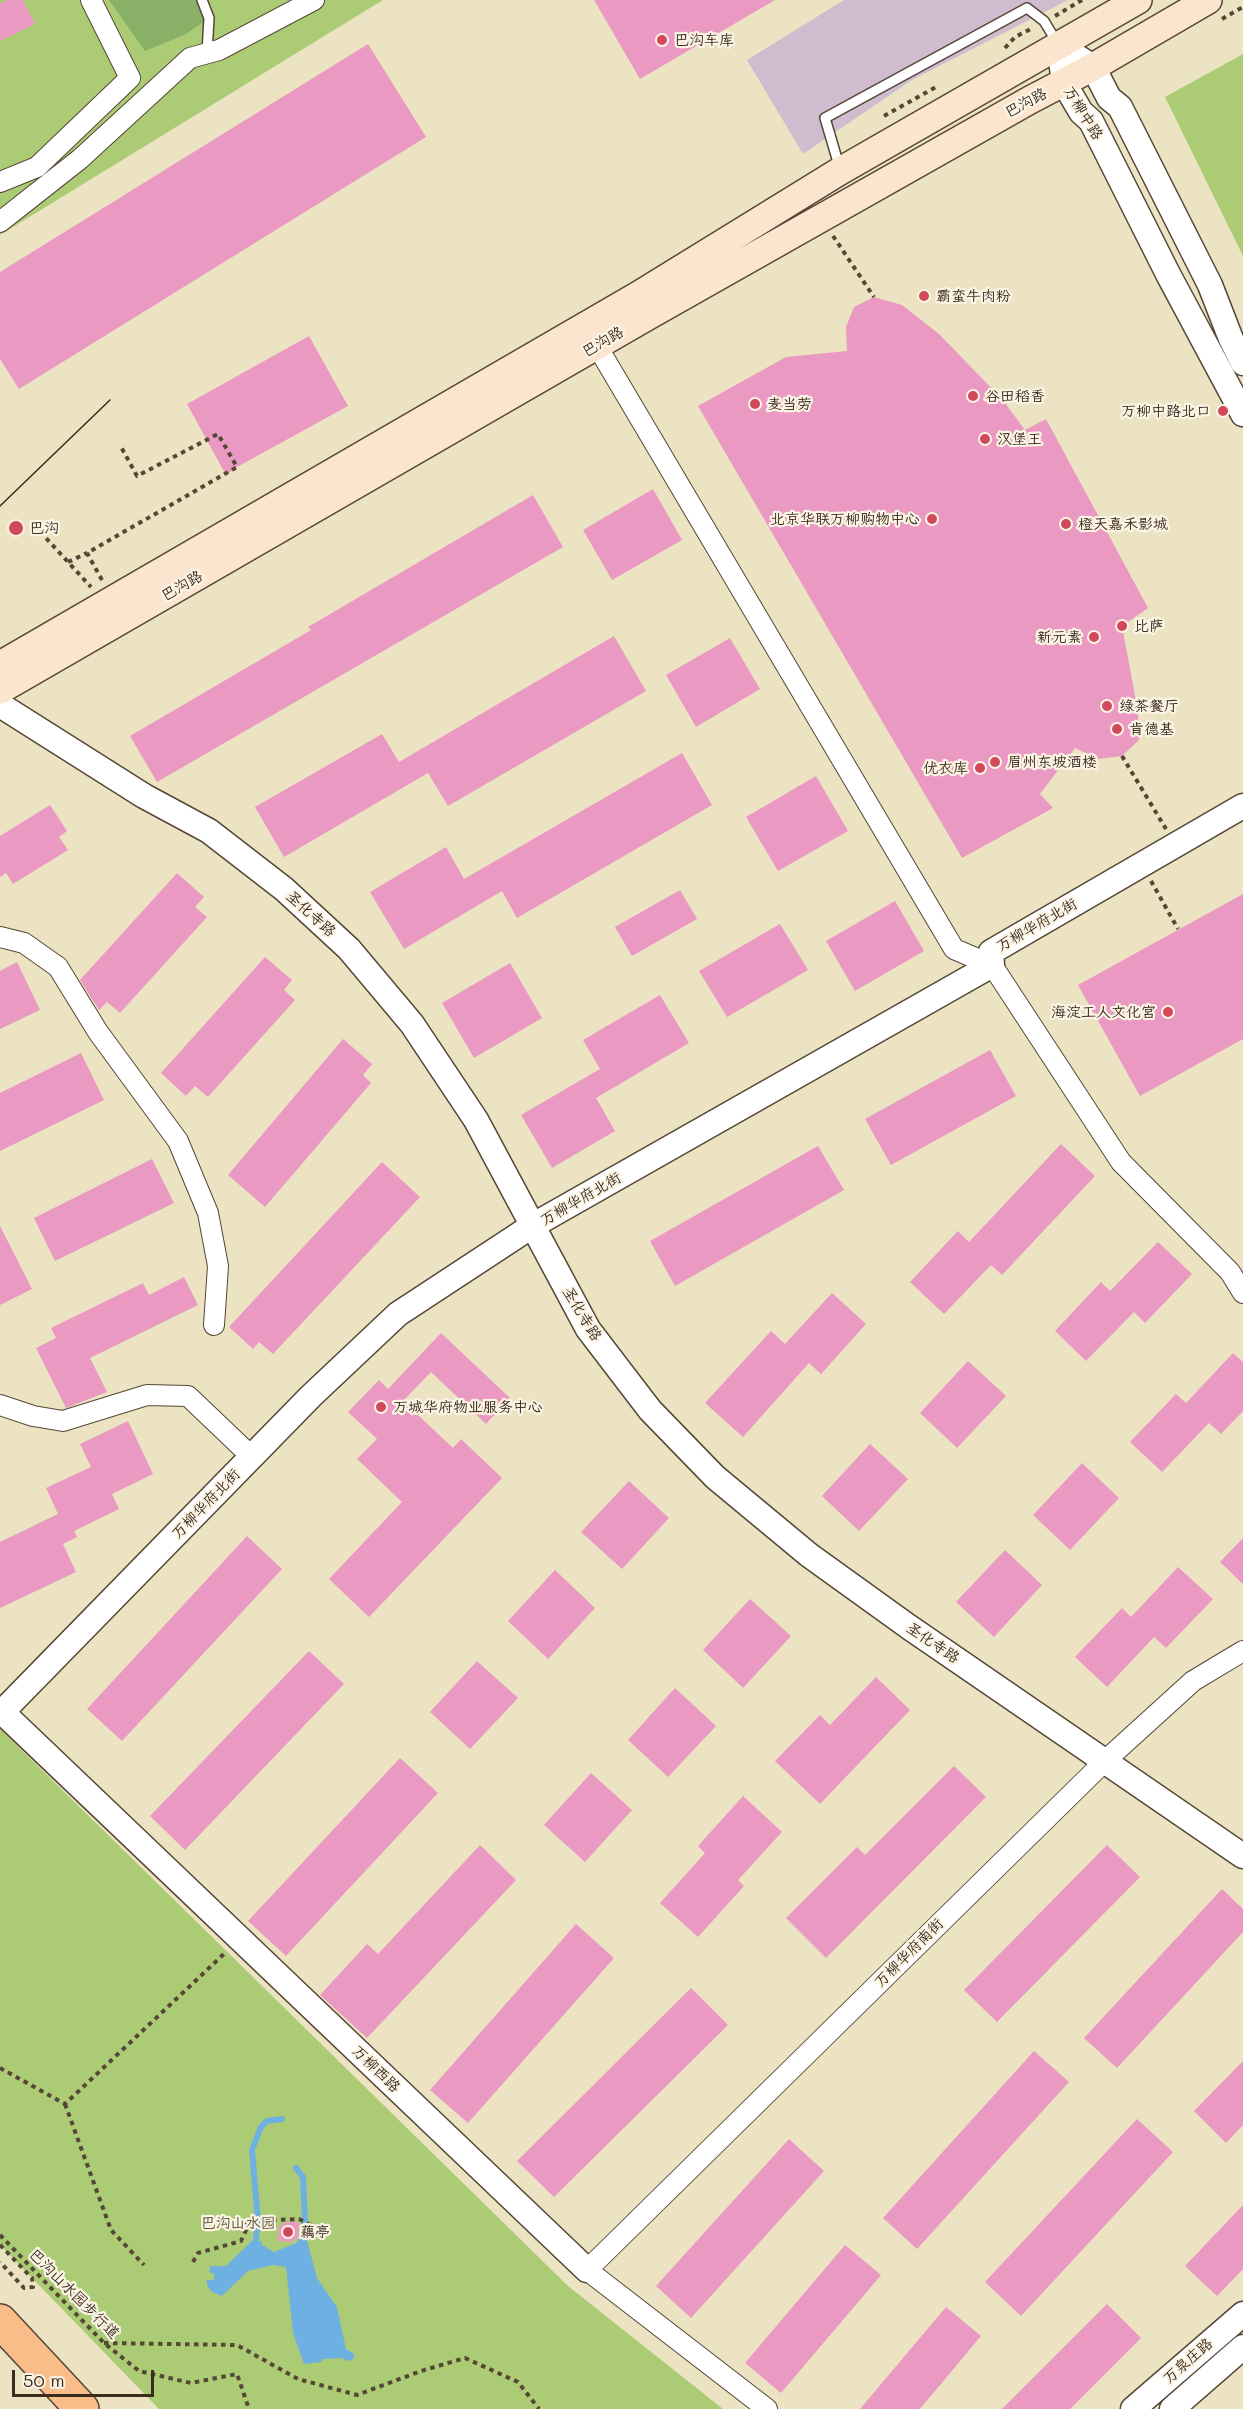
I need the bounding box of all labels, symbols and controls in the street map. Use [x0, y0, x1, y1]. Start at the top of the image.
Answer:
place label: 巴沟车库 [674, 31, 734, 49]
marker: 巴沟车库 [655, 33, 669, 47]
street label: 万柳中路 [1059, 83, 1107, 143]
street label: 巴沟路 [1002, 84, 1050, 122]
place label: 霸蛮牛肉粉 [936, 287, 1011, 305]
marker: 霸蛮牛肉粉 [917, 289, 931, 303]
street label: 巴沟路 [579, 323, 627, 361]
place label: 谷田稻香 [985, 387, 1045, 405]
marker: 谷田稻香 [966, 389, 980, 403]
place label: 麦当劳 [767, 395, 812, 413]
marker: 麦当劳 [748, 397, 762, 411]
place label: 万柳中路北口 [1121, 402, 1211, 420]
marker: 万柳中路北口 [1216, 404, 1230, 418]
place label: 汉堡王 [997, 430, 1042, 448]
marker: 汉堡王 [978, 432, 992, 446]
place label: 北京华联万柳购物中心 [770, 510, 920, 528]
marker: 北京华联万柳购物中心 [925, 512, 939, 526]
place label: 橙天嘉禾影城 [1078, 515, 1168, 533]
marker: 橙天嘉禾影城 [1059, 517, 1073, 531]
marker: 巴沟 [7, 519, 25, 537]
place label: 巴沟 [29, 519, 59, 537]
street label: 巴沟路 [158, 567, 206, 605]
place label: 比萨 [1134, 617, 1164, 635]
marker: 比萨 [1115, 619, 1129, 633]
place label: 新元素 [1037, 628, 1082, 646]
marker: 新元素 [1087, 630, 1101, 644]
place label: 绿茶餐厅 [1119, 697, 1179, 715]
marker: 绿茶餐厅 [1100, 699, 1114, 713]
place label: 肯德基 [1129, 720, 1174, 738]
marker: 肯德基 [1110, 722, 1124, 736]
place label: 眉州东坡酒楼 [1007, 753, 1097, 771]
marker: 眉州东坡酒楼 [988, 755, 1002, 769]
place label: 优衣库 [923, 759, 968, 777]
marker: 优衣库 [973, 761, 987, 775]
street label: 圣化寺路 [283, 887, 339, 941]
street label: 万柳华府北街 [994, 895, 1080, 955]
place label: 海淀工人文化宫 [1051, 1003, 1156, 1021]
marker: 海淀工人文化宫 [1161, 1005, 1175, 1019]
street label: 万柳华府北街 [538, 1169, 624, 1229]
street label: 圣化寺路 [559, 1284, 605, 1344]
place label: 万城华府物业服务中心 [393, 1398, 543, 1416]
marker: 万城华府物业服务中心 [374, 1400, 388, 1414]
street label: 万柳华府北街 [168, 1465, 244, 1543]
street label: 圣化寺路 [903, 1619, 963, 1667]
street label: 万柳华府南街 [871, 1915, 947, 1991]
street label: 万柳西路 [348, 2042, 404, 2096]
park label: 巴沟山水园 [201, 2214, 275, 2232]
place label: 藕亭 [300, 2223, 330, 2241]
marker: 藕亭 [281, 2225, 295, 2239]
street label: 巴沟山水园步行道 [25, 2245, 123, 2343]
street label: 万泉庄路 [1159, 2335, 1217, 2387]
scale bar [15, 2358, 158, 2396]
text: 50 m [23, 2368, 65, 2392]

